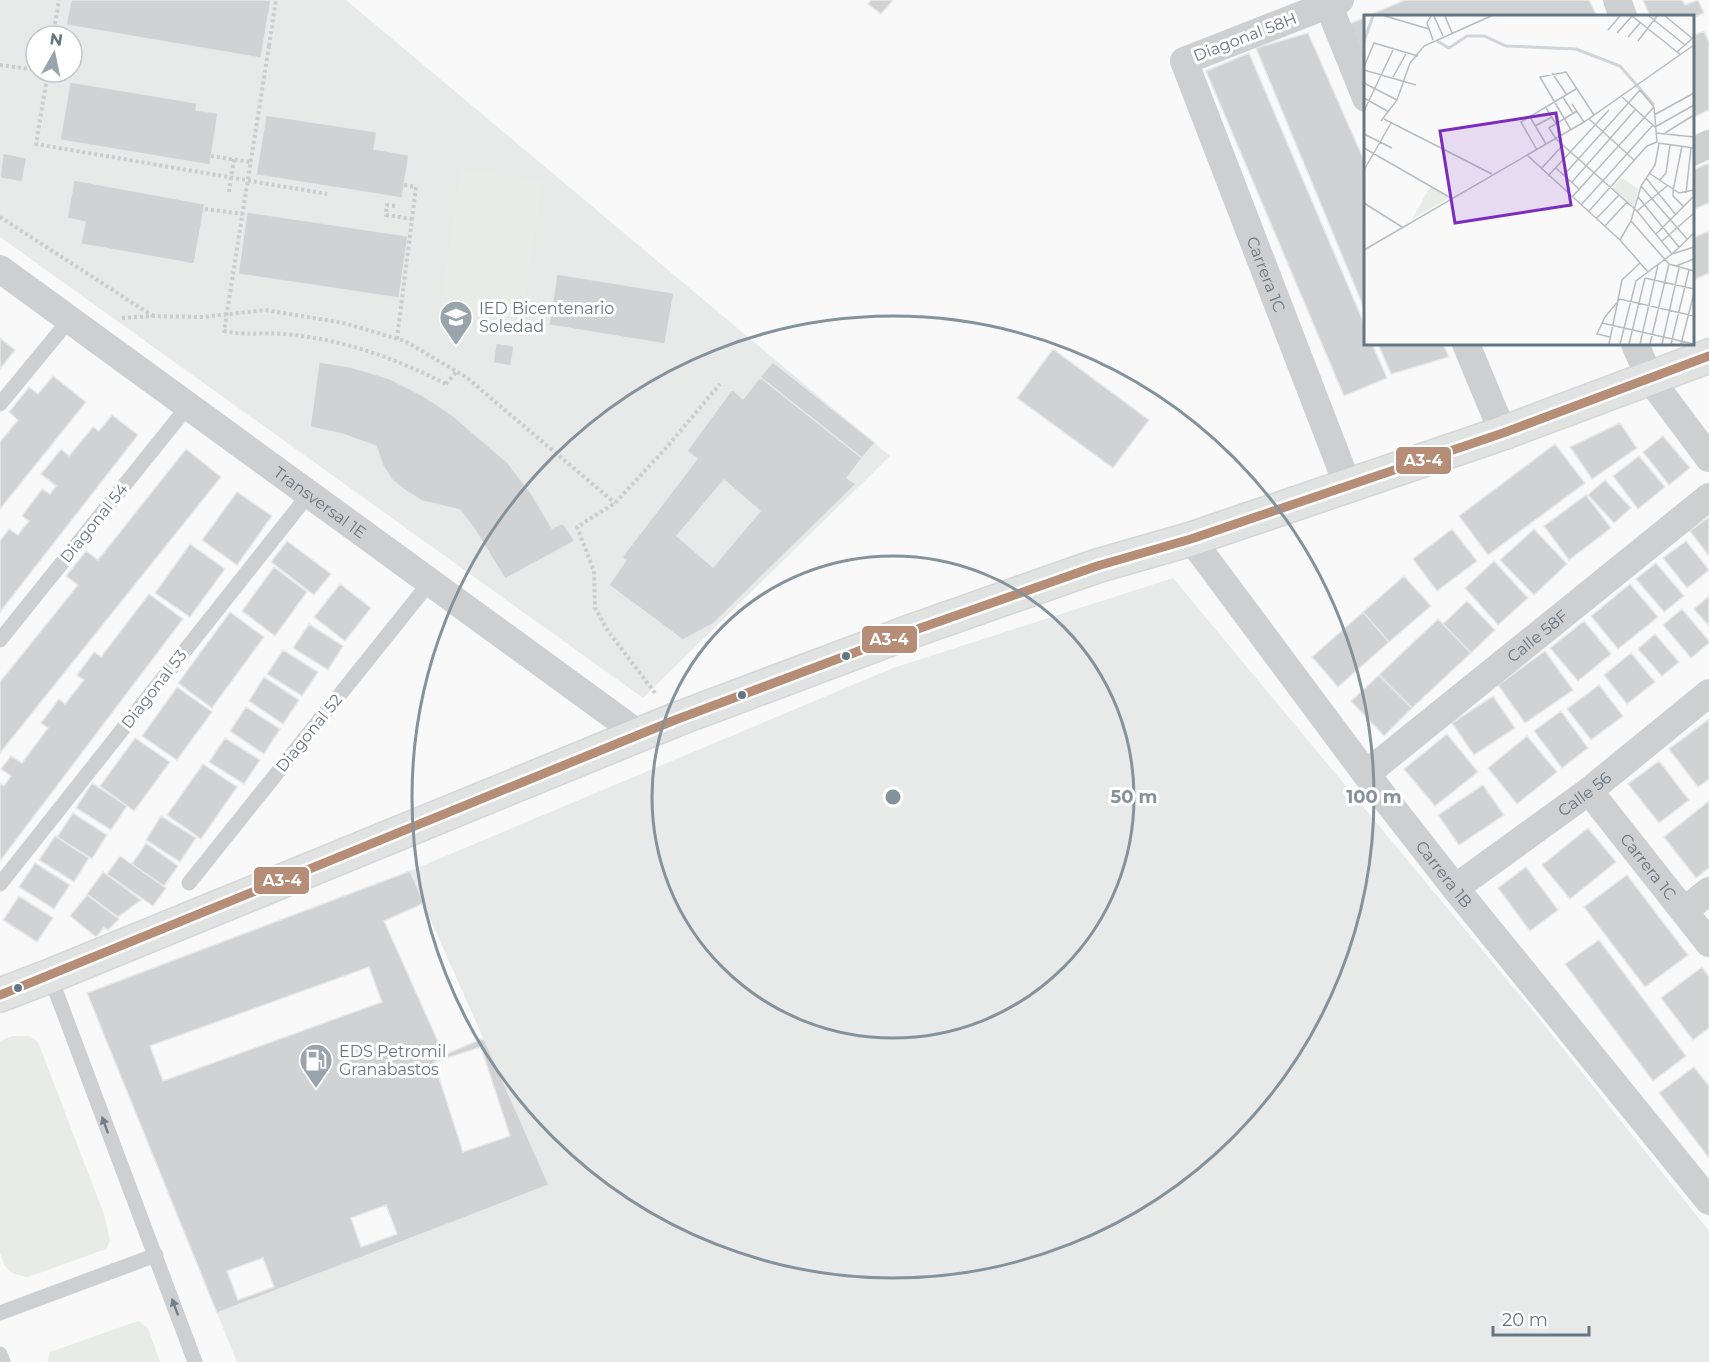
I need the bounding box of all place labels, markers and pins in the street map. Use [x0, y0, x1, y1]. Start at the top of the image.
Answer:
school or university icon: IED Bicentenario Soledad [438, 299, 474, 346]
place label: IED Bicentenario Soledad [479, 299, 614, 336]
unlabelled marker [840, 650, 852, 662]
unlabelled marker [736, 689, 748, 701]
centre of rings [883, 787, 903, 807]
unlabelled marker [12, 982, 24, 994]
fuel station icon: EDS Petromil Granabastos [298, 1042, 334, 1089]
place label: EDS Petromil Granabastos [339, 1042, 446, 1079]

